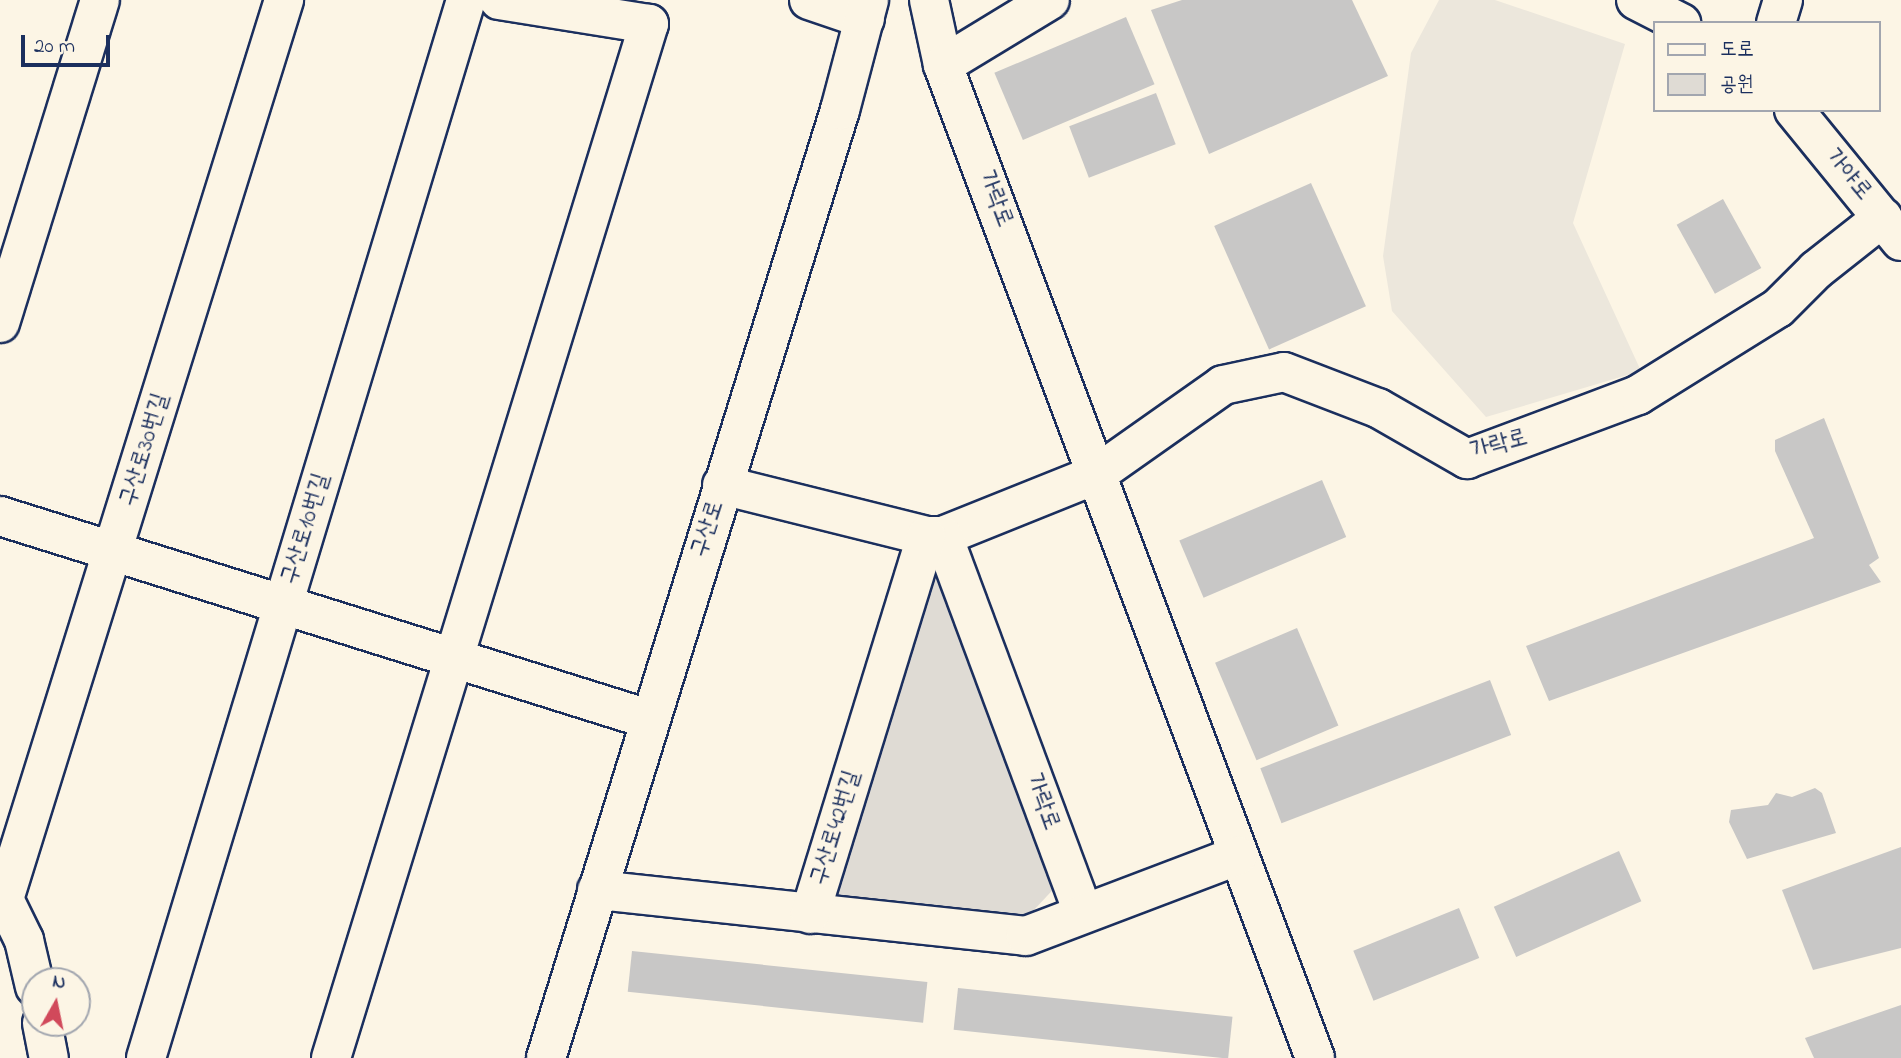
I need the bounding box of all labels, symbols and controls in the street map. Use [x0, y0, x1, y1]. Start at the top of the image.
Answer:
scale bar [24, 21, 114, 65]
legend [1652, 21, 1880, 112]
text: 20 m [34, 32, 75, 62]
text: 도로 [1720, 35, 1754, 65]
text: 공원 [1720, 70, 1754, 100]
street label: 가야로 [1818, 144, 1878, 206]
street label: 가락로 [971, 167, 1019, 231]
street label: 구산로30번길 [114, 390, 176, 510]
street label: 가락로 [1467, 424, 1531, 466]
street label: 구산로10번길 [275, 470, 337, 588]
street label: 구산로 [685, 497, 731, 561]
street label: 구산로42번길 [805, 767, 867, 889]
street label: 가락로 [1019, 770, 1065, 834]
north arrow [21, 967, 91, 1037]
text: N [51, 968, 67, 997]

